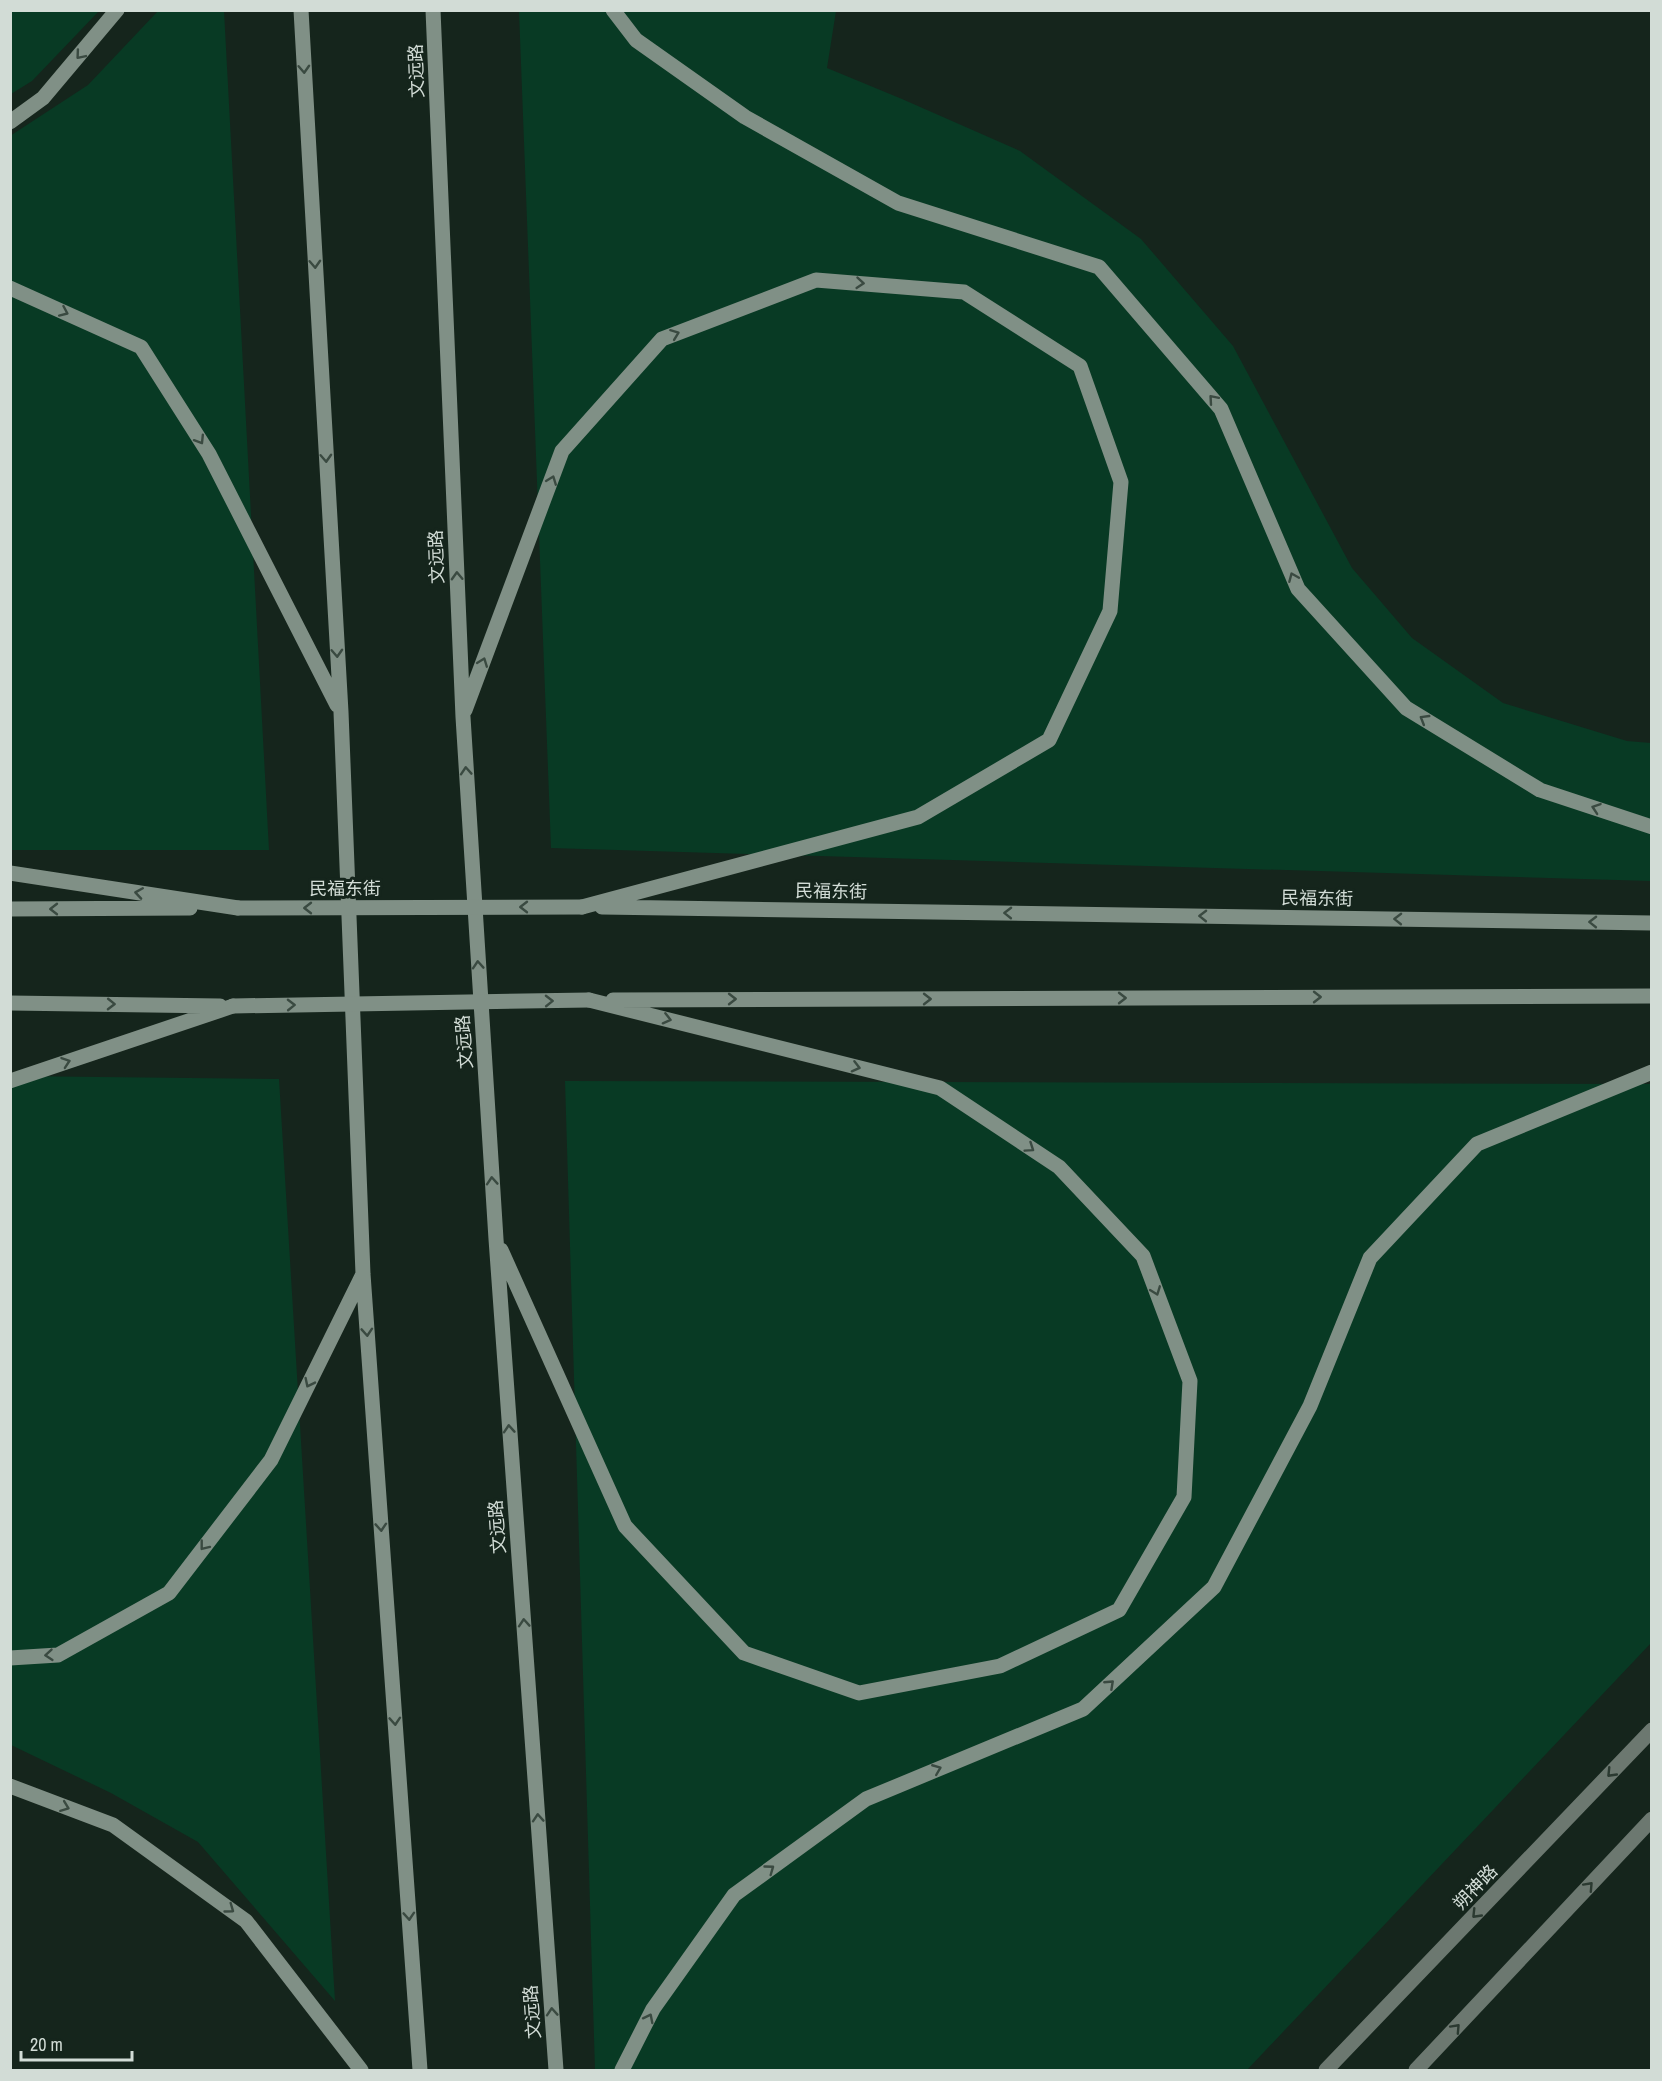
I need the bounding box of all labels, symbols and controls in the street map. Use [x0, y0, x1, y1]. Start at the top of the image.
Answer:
street label: 文远路 [403, 44, 429, 98]
one-way arrow [76, 48, 87, 59]
one-way arrow [298, 64, 311, 73]
one-way arrow [309, 259, 322, 268]
one-way arrow [856, 276, 865, 289]
one-way arrow [57, 305, 68, 317]
one-way arrow [669, 329, 680, 341]
one-way arrow [1209, 395, 1220, 406]
one-way arrow [193, 433, 204, 444]
one-way arrow [320, 454, 333, 463]
one-way arrow [544, 475, 557, 486]
street label: 文远路 [423, 530, 449, 584]
one-way arrow [450, 571, 463, 580]
one-way arrow [1288, 572, 1300, 583]
one-way arrow [331, 648, 344, 657]
one-way arrow [476, 658, 488, 669]
one-way arrow [1420, 714, 1430, 726]
one-way arrow [460, 766, 473, 775]
one-way arrow [1591, 803, 1602, 816]
street label: 民福东街 [309, 876, 381, 901]
street label: 民福东街 [795, 878, 867, 904]
street label: 民福东街 [1281, 885, 1353, 911]
one-way arrow [134, 887, 144, 899]
one-way arrow [519, 901, 528, 913]
one-way arrow [303, 902, 312, 914]
one-way arrow [49, 903, 58, 915]
one-way arrow [1004, 907, 1013, 919]
one-way arrow [1199, 910, 1208, 922]
one-way arrow [1394, 913, 1403, 925]
one-way arrow [1589, 916, 1598, 928]
one-way arrow [472, 961, 485, 970]
one-way arrow [1312, 991, 1321, 1003]
one-way arrow [1117, 992, 1126, 1004]
one-way arrow [727, 993, 736, 1005]
one-way arrow [922, 993, 931, 1005]
one-way arrow [545, 994, 554, 1007]
one-way arrow [106, 998, 115, 1010]
one-way arrow [287, 999, 296, 1011]
one-way arrow [661, 1012, 671, 1025]
street label: 文远路 [450, 1014, 478, 1070]
one-way arrow [60, 1057, 71, 1070]
one-way arrow [851, 1059, 861, 1072]
one-way arrow [1024, 1140, 1034, 1152]
one-way arrow [486, 1176, 499, 1185]
one-way arrow [1149, 1285, 1162, 1296]
one-way arrow [360, 1328, 373, 1337]
one-way arrow [305, 1376, 317, 1387]
one-way arrow [503, 1424, 516, 1433]
street label: 文远路 [483, 1499, 511, 1555]
one-way arrow [375, 1522, 388, 1531]
one-way arrow [201, 1539, 212, 1550]
one-way arrow [517, 1619, 530, 1628]
one-way arrow [44, 1648, 53, 1661]
one-way arrow [1103, 1680, 1114, 1691]
one-way arrow [389, 1717, 402, 1726]
one-way arrow [930, 1764, 941, 1776]
one-way arrow [1607, 1766, 1618, 1776]
one-way arrow [59, 1800, 70, 1812]
one-way arrow [531, 1813, 544, 1822]
street label: 朔神路 [1447, 1859, 1503, 1915]
one-way arrow [764, 1865, 775, 1876]
one-way arrow [1582, 1882, 1593, 1892]
one-way arrow [223, 1902, 234, 1913]
one-way arrow [1473, 1906, 1484, 1917]
one-way arrow [403, 1911, 416, 1920]
street label: 文远路 [518, 1984, 546, 2040]
one-way arrow [545, 2008, 558, 2017]
one-way arrow [641, 2014, 653, 2025]
scale bar [21, 2024, 132, 2062]
one-way arrow [1449, 2024, 1460, 2034]
text: 20 m [30, 2032, 63, 2057]

